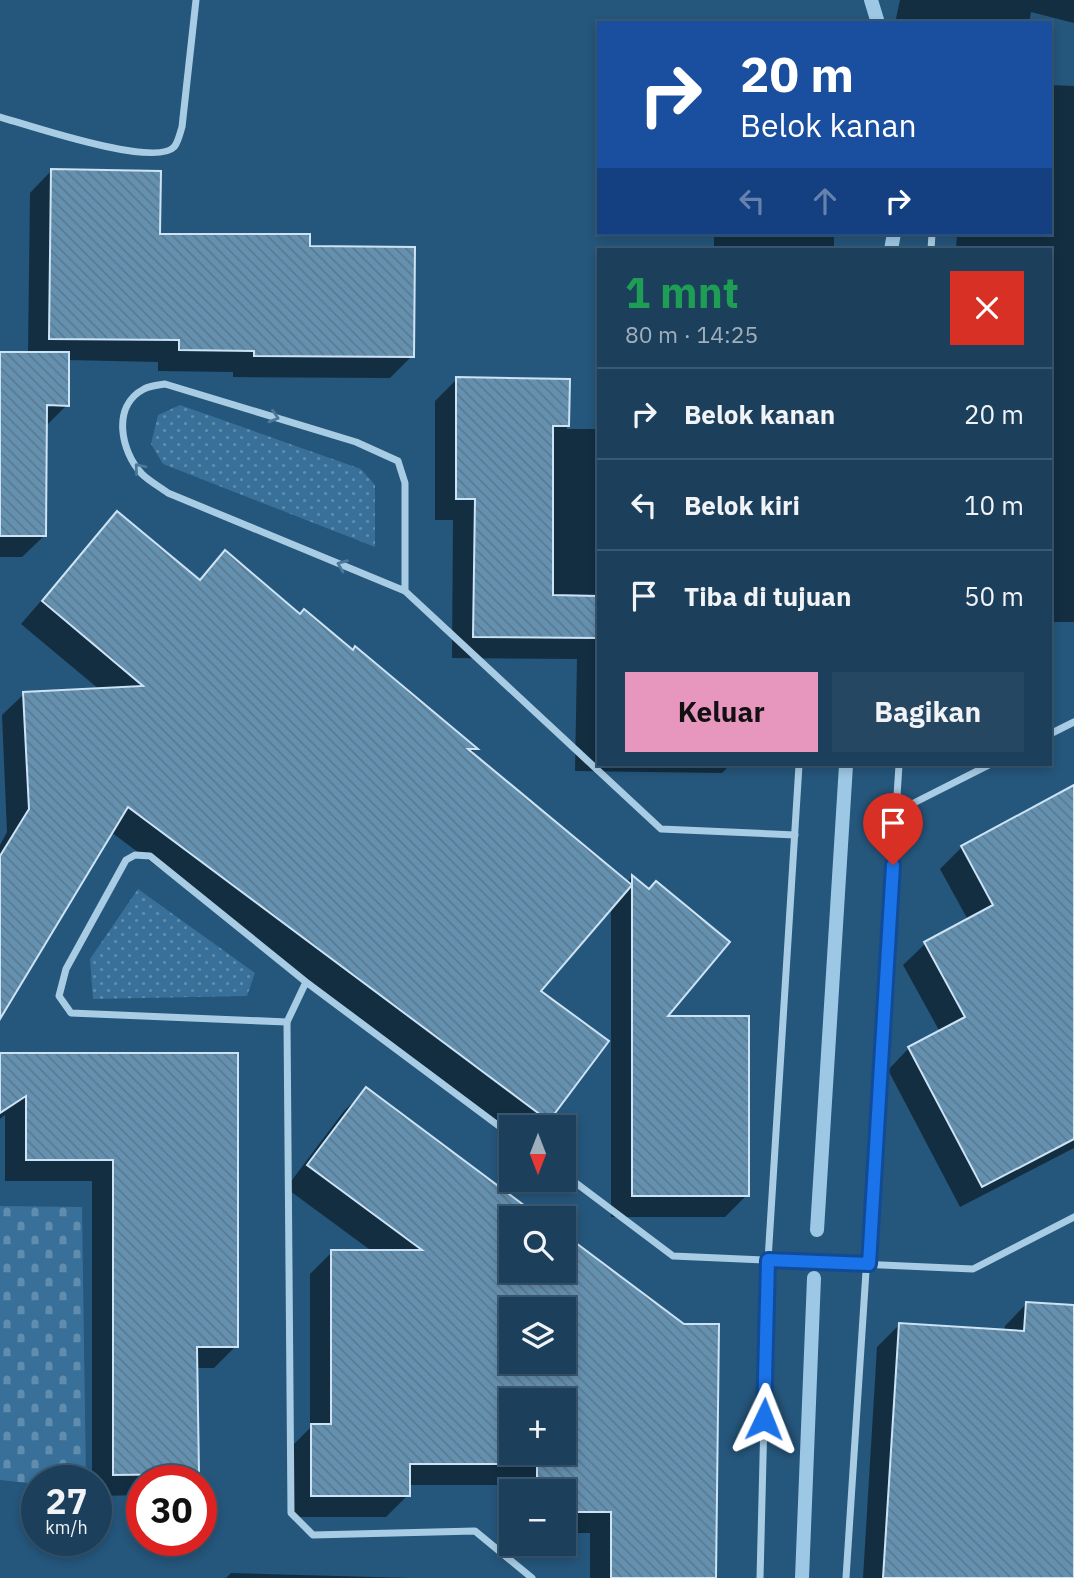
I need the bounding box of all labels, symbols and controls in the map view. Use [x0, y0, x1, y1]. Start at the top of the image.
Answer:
text: 20 m [740, 42, 854, 105]
icon: right [625, 49, 716, 140]
text: Belok kanan [740, 104, 917, 146]
icon: left [733, 182, 771, 220]
icon: ahead [806, 182, 844, 220]
icon: right [879, 182, 917, 220]
text: 1 mnt [625, 265, 739, 320]
button: close [950, 271, 1024, 345]
text: 80 m · 14:25 [625, 319, 758, 349]
icon: right [625, 395, 663, 433]
text: Belok kanan [684, 397, 835, 431]
text: 20 m [964, 397, 1024, 431]
one-way arrow [267, 409, 279, 424]
one-way arrow [135, 463, 147, 476]
icon: left [625, 486, 663, 524]
text: Belok kiri [684, 488, 800, 522]
text: 10 m [964, 488, 1024, 522]
one-way arrow [337, 560, 349, 574]
icon: arrive [625, 577, 663, 615]
text: Tiba di tujuan [684, 579, 851, 613]
text: 50 m [964, 579, 1024, 613]
button: Keluar [625, 672, 818, 752]
button: Bagikan [832, 672, 1024, 752]
pin [863, 793, 923, 865]
icon: arrive [874, 804, 912, 842]
north arrow [499, 1115, 576, 1192]
map controls [499, 1115, 576, 1556]
button: search [499, 1206, 576, 1283]
button: layers [499, 1297, 576, 1374]
position arrow [727, 1382, 801, 1456]
button: + [499, 1388, 576, 1465]
speed limit sign: 30 [126, 1465, 217, 1556]
text: 27 [45, 1478, 88, 1524]
button: − [499, 1479, 576, 1556]
text: km/h [45, 1516, 88, 1539]

